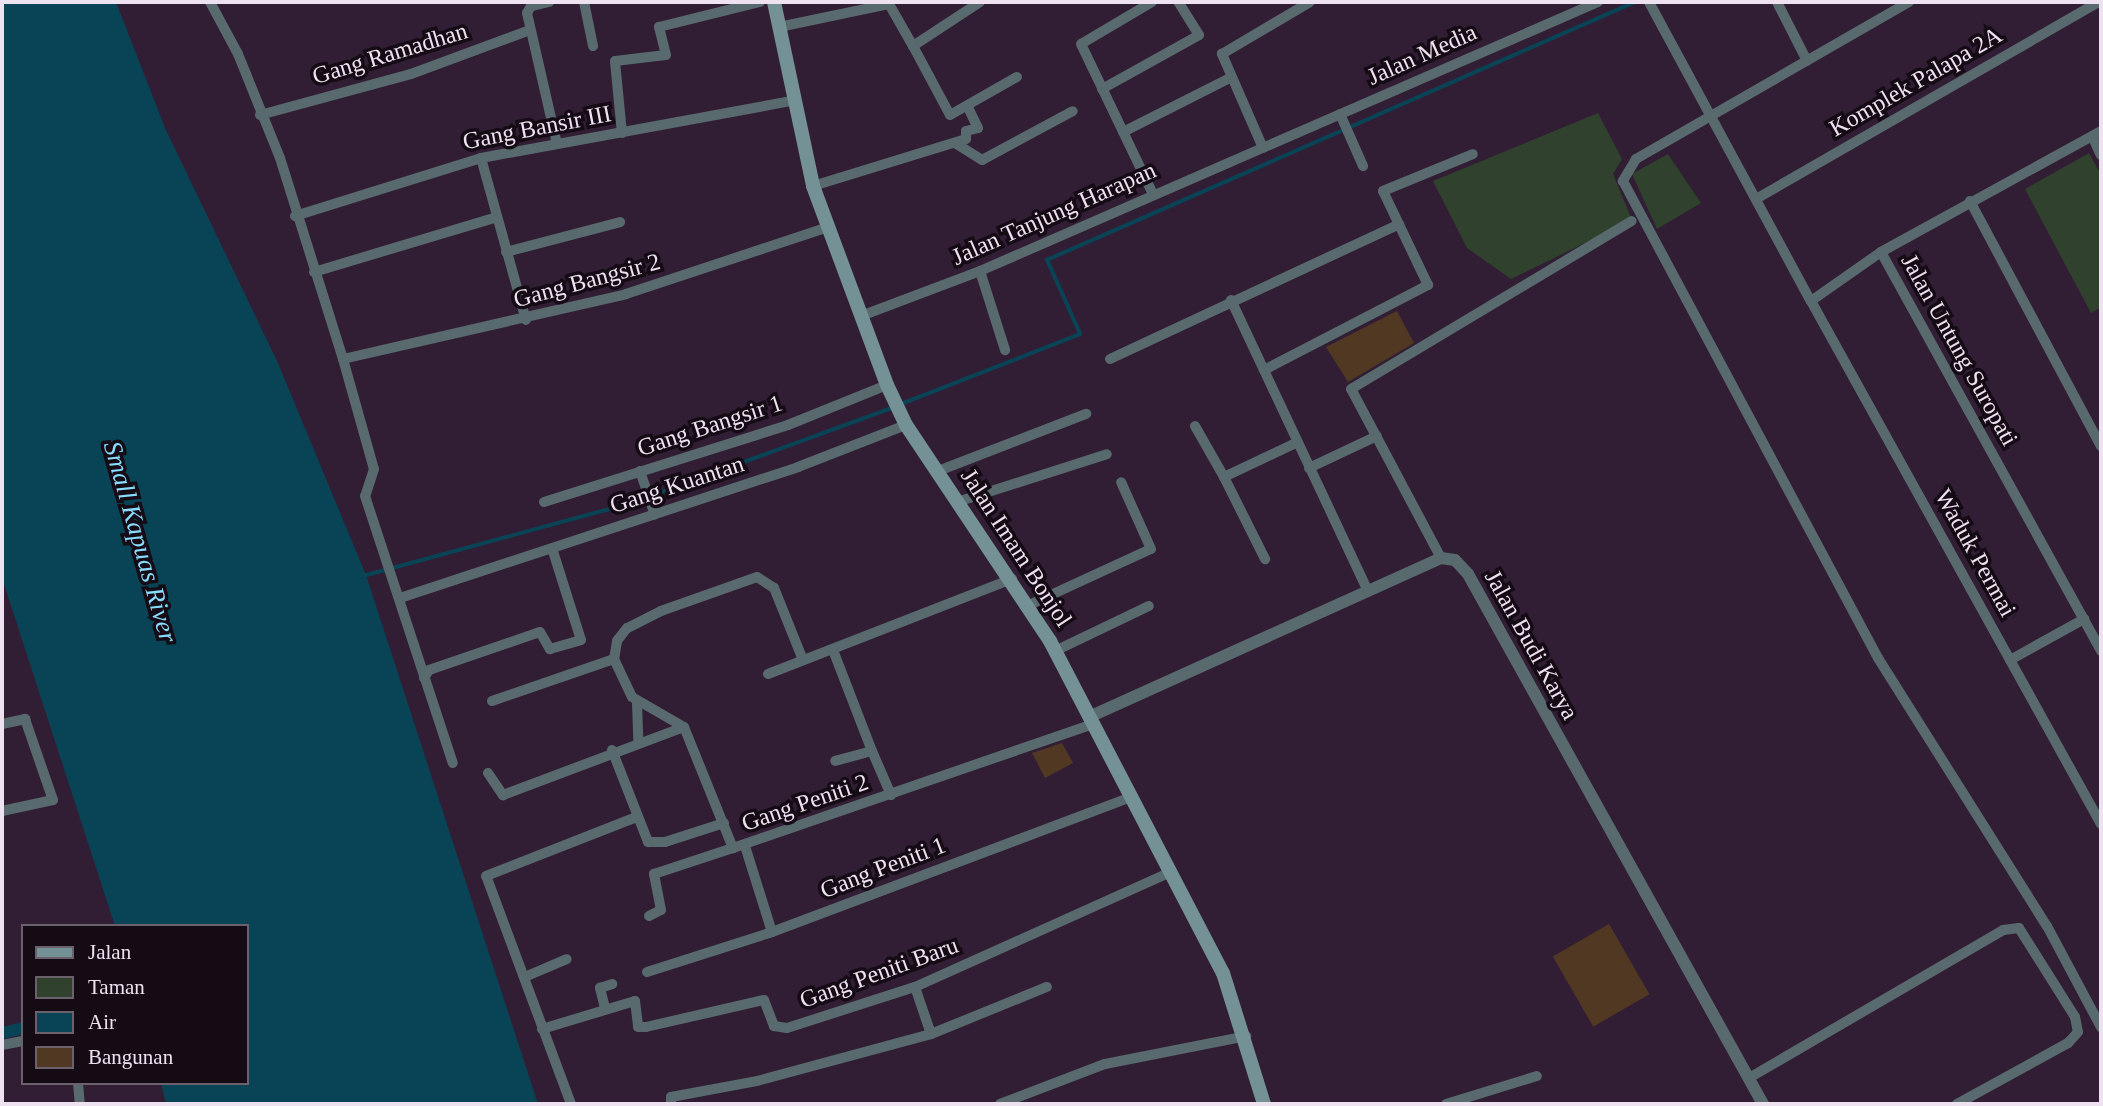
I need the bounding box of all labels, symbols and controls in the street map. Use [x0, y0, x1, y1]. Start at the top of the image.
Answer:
street label: Gang Ramadhan [309, 17, 471, 91]
street label: Jalan Media [1363, 18, 1481, 92]
street label: Komplek Palapa 2A [1825, 21, 2007, 143]
street label: Gang Bansir III [460, 99, 614, 157]
street label: Jalan Tanjung Harapan [947, 156, 1161, 272]
street label: Gang Bangsir 2 [511, 248, 663, 314]
street label: Jalan Untung Suropati [1894, 249, 2024, 451]
street label: Gang Bangsir 1 [634, 389, 786, 463]
water label: Small Kapuas River [96, 438, 184, 646]
street label: Gang Kuantan [606, 450, 748, 520]
street label: Jalan Imam Bonjol [954, 464, 1078, 632]
street label: Waduk Permai [1928, 484, 2022, 622]
street label: Jalan Budi Karya [1478, 565, 1584, 725]
street label: Gang Peniti 2 [738, 768, 872, 838]
street label: Gang Peniti 1 [816, 831, 950, 905]
legend [21, 924, 248, 1085]
street label: Gang Peniti Baru [796, 931, 962, 1015]
text: Jalan [88, 940, 131, 964]
text: Taman [88, 975, 145, 999]
text: Air [88, 1010, 116, 1034]
text: Bangunan [88, 1045, 173, 1069]

